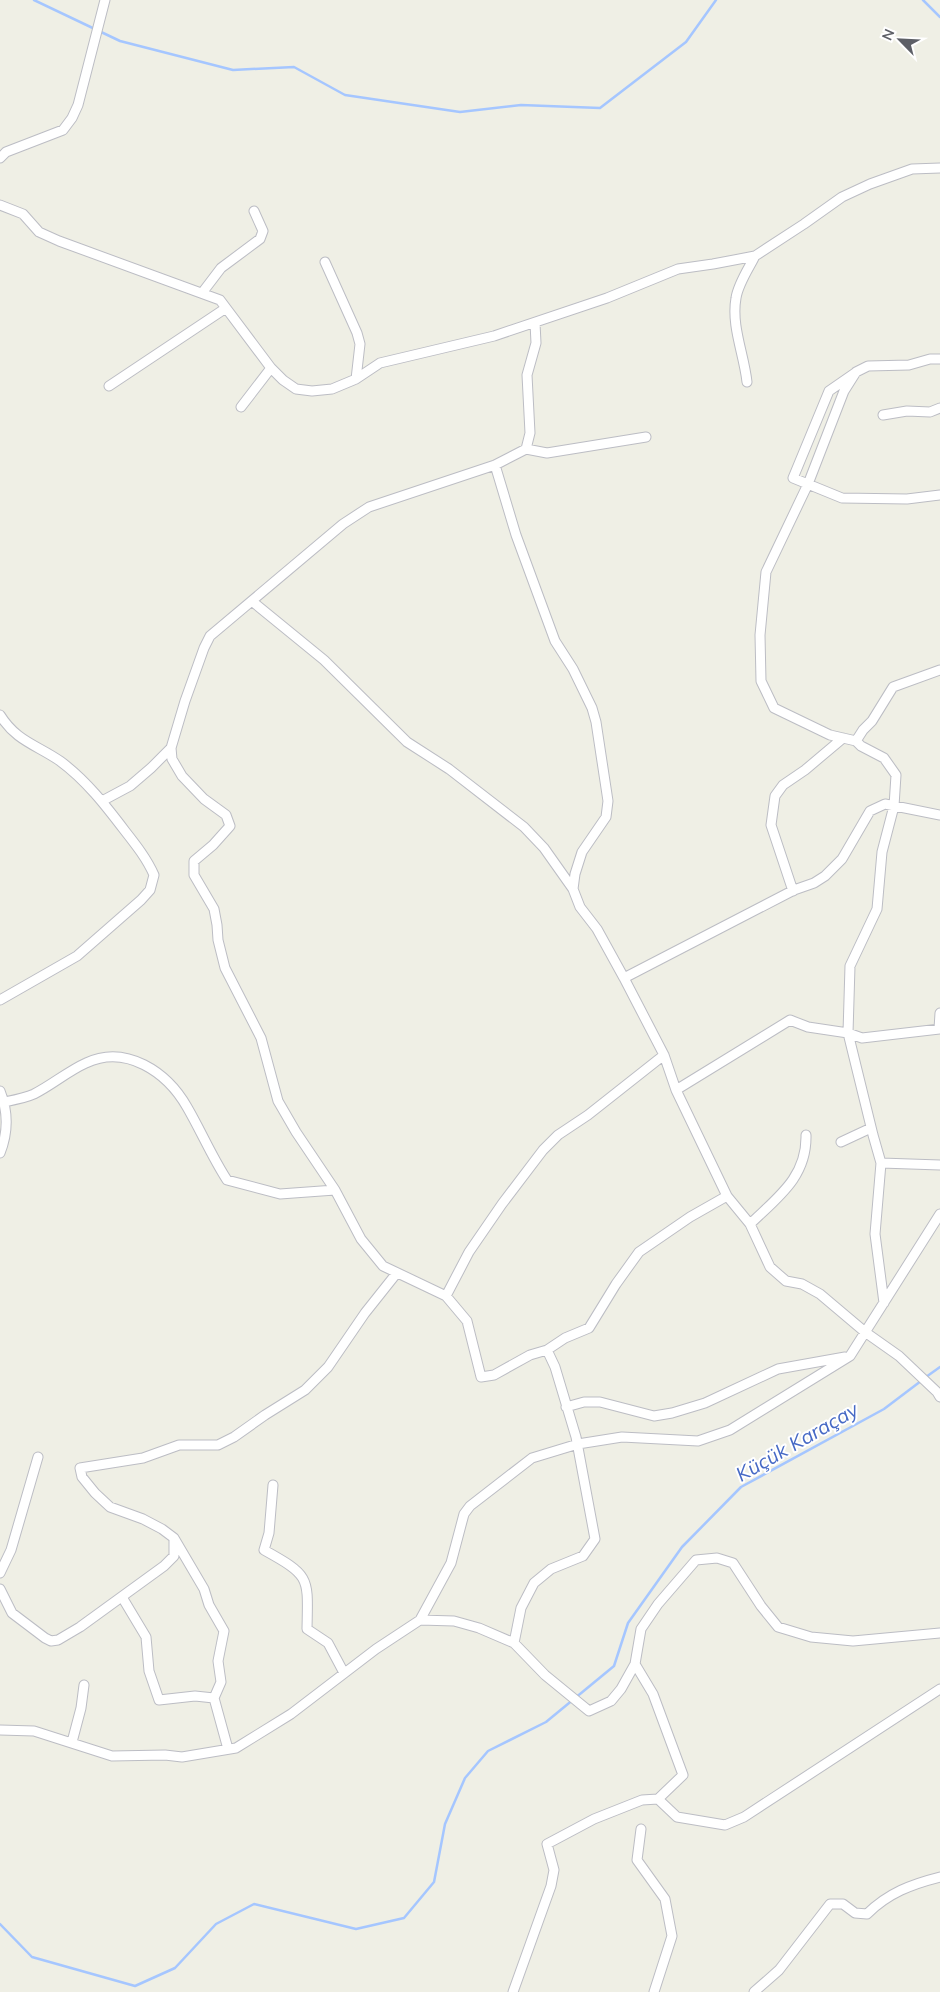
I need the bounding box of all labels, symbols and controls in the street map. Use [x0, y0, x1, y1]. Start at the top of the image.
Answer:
north arrow [875, 15, 925, 65]
text: N [878, 26, 898, 43]
water label: Küçük Karaçay [731, 1396, 864, 1487]

